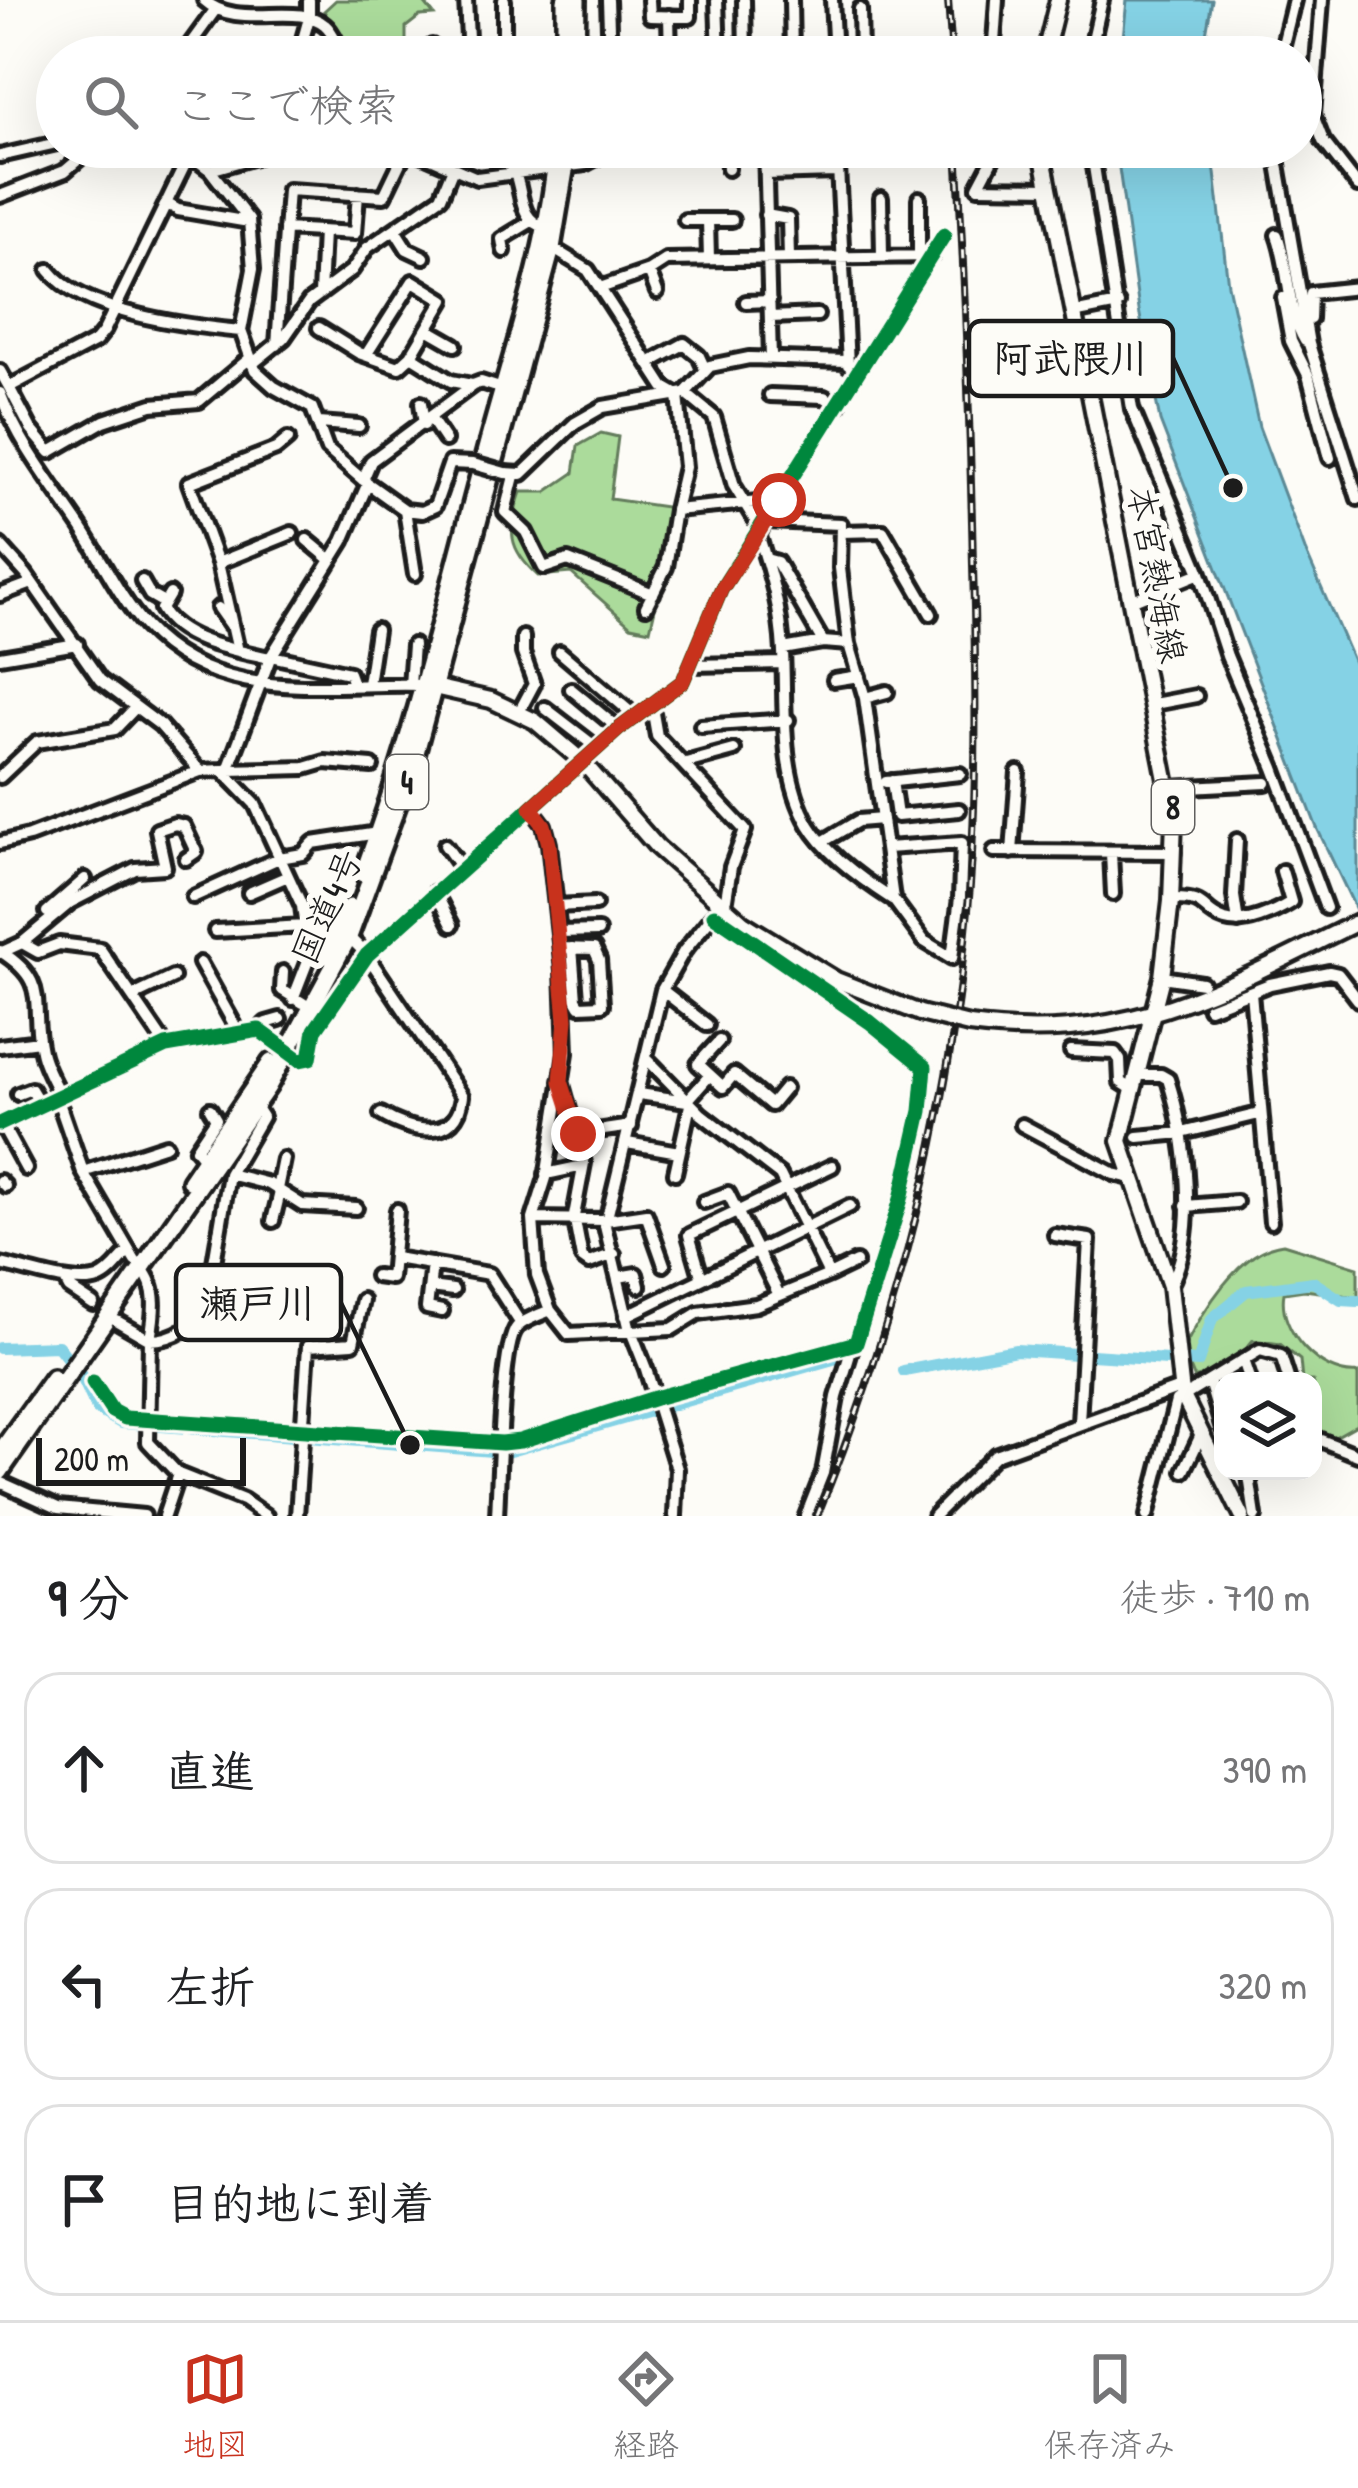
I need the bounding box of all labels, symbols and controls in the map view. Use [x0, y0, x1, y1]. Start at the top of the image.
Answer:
search box [36, 36, 1322, 168]
icon: search [78, 69, 144, 135]
text: ここで検索 [174, 74, 399, 135]
callout: 阿武隈川 [969, 321, 1173, 396]
text: 阿武隈川 [993, 331, 1149, 384]
route start [752, 473, 806, 527]
street label: 本宮熱海線 [1117, 481, 1199, 667]
road number: 4 [386, 755, 428, 809]
road number: 8 [1152, 780, 1194, 834]
street label: 国道4号 [279, 841, 373, 971]
route end [551, 1107, 605, 1161]
callout: 瀬戸川 [176, 1265, 341, 1340]
text: 瀬戸川 [199, 1276, 317, 1329]
map controls [1214, 1372, 1322, 1480]
button: layers [1214, 1372, 1322, 1480]
scale bar [36, 1432, 246, 1485]
text: 200 m [54, 1437, 129, 1481]
text: 9 分 [48, 1563, 129, 1632]
text: 徒歩 · 710 m [1120, 1570, 1310, 1623]
icon: ahead [51, 1735, 117, 1801]
text: 直進 [165, 1740, 255, 1801]
text: 390 m [1222, 1742, 1307, 1795]
icon: left [51, 1951, 117, 2017]
text: 左折 [165, 1956, 255, 2017]
text: 320 m [1218, 1958, 1307, 2011]
icon: arrive [51, 2167, 117, 2233]
text: 目的地に到着 [165, 2172, 435, 2233]
tab: 地図 [182, 2346, 248, 2466]
tab: 経路 [613, 2346, 679, 2466]
tab: 保存済み [1044, 2346, 1176, 2466]

